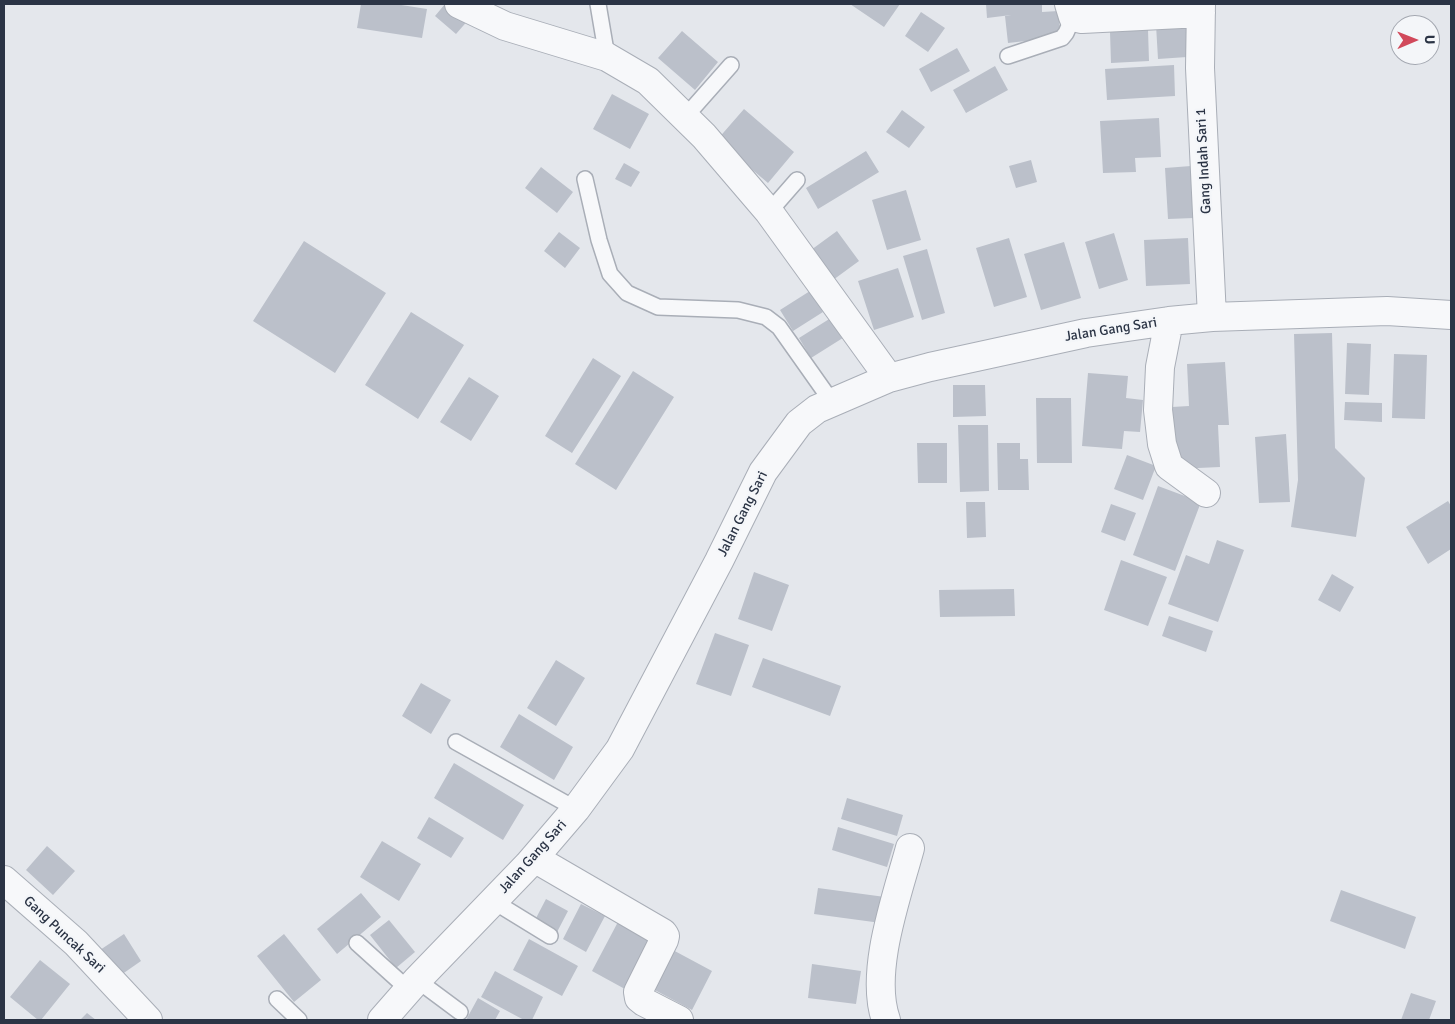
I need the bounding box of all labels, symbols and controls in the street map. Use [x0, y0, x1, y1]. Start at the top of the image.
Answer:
north arrow [1390, 15, 1440, 65]
text: U [1421, 35, 1438, 45]
street label: Gang Indah Sari 1 [1193, 108, 1215, 214]
street label: Jalan Gang Sari [1064, 314, 1158, 346]
street label: Jalan Gang Sari [714, 469, 772, 559]
street label: Jalan Gang Sari [496, 817, 570, 897]
street label: Gang Puncak Sari [20, 893, 108, 977]

